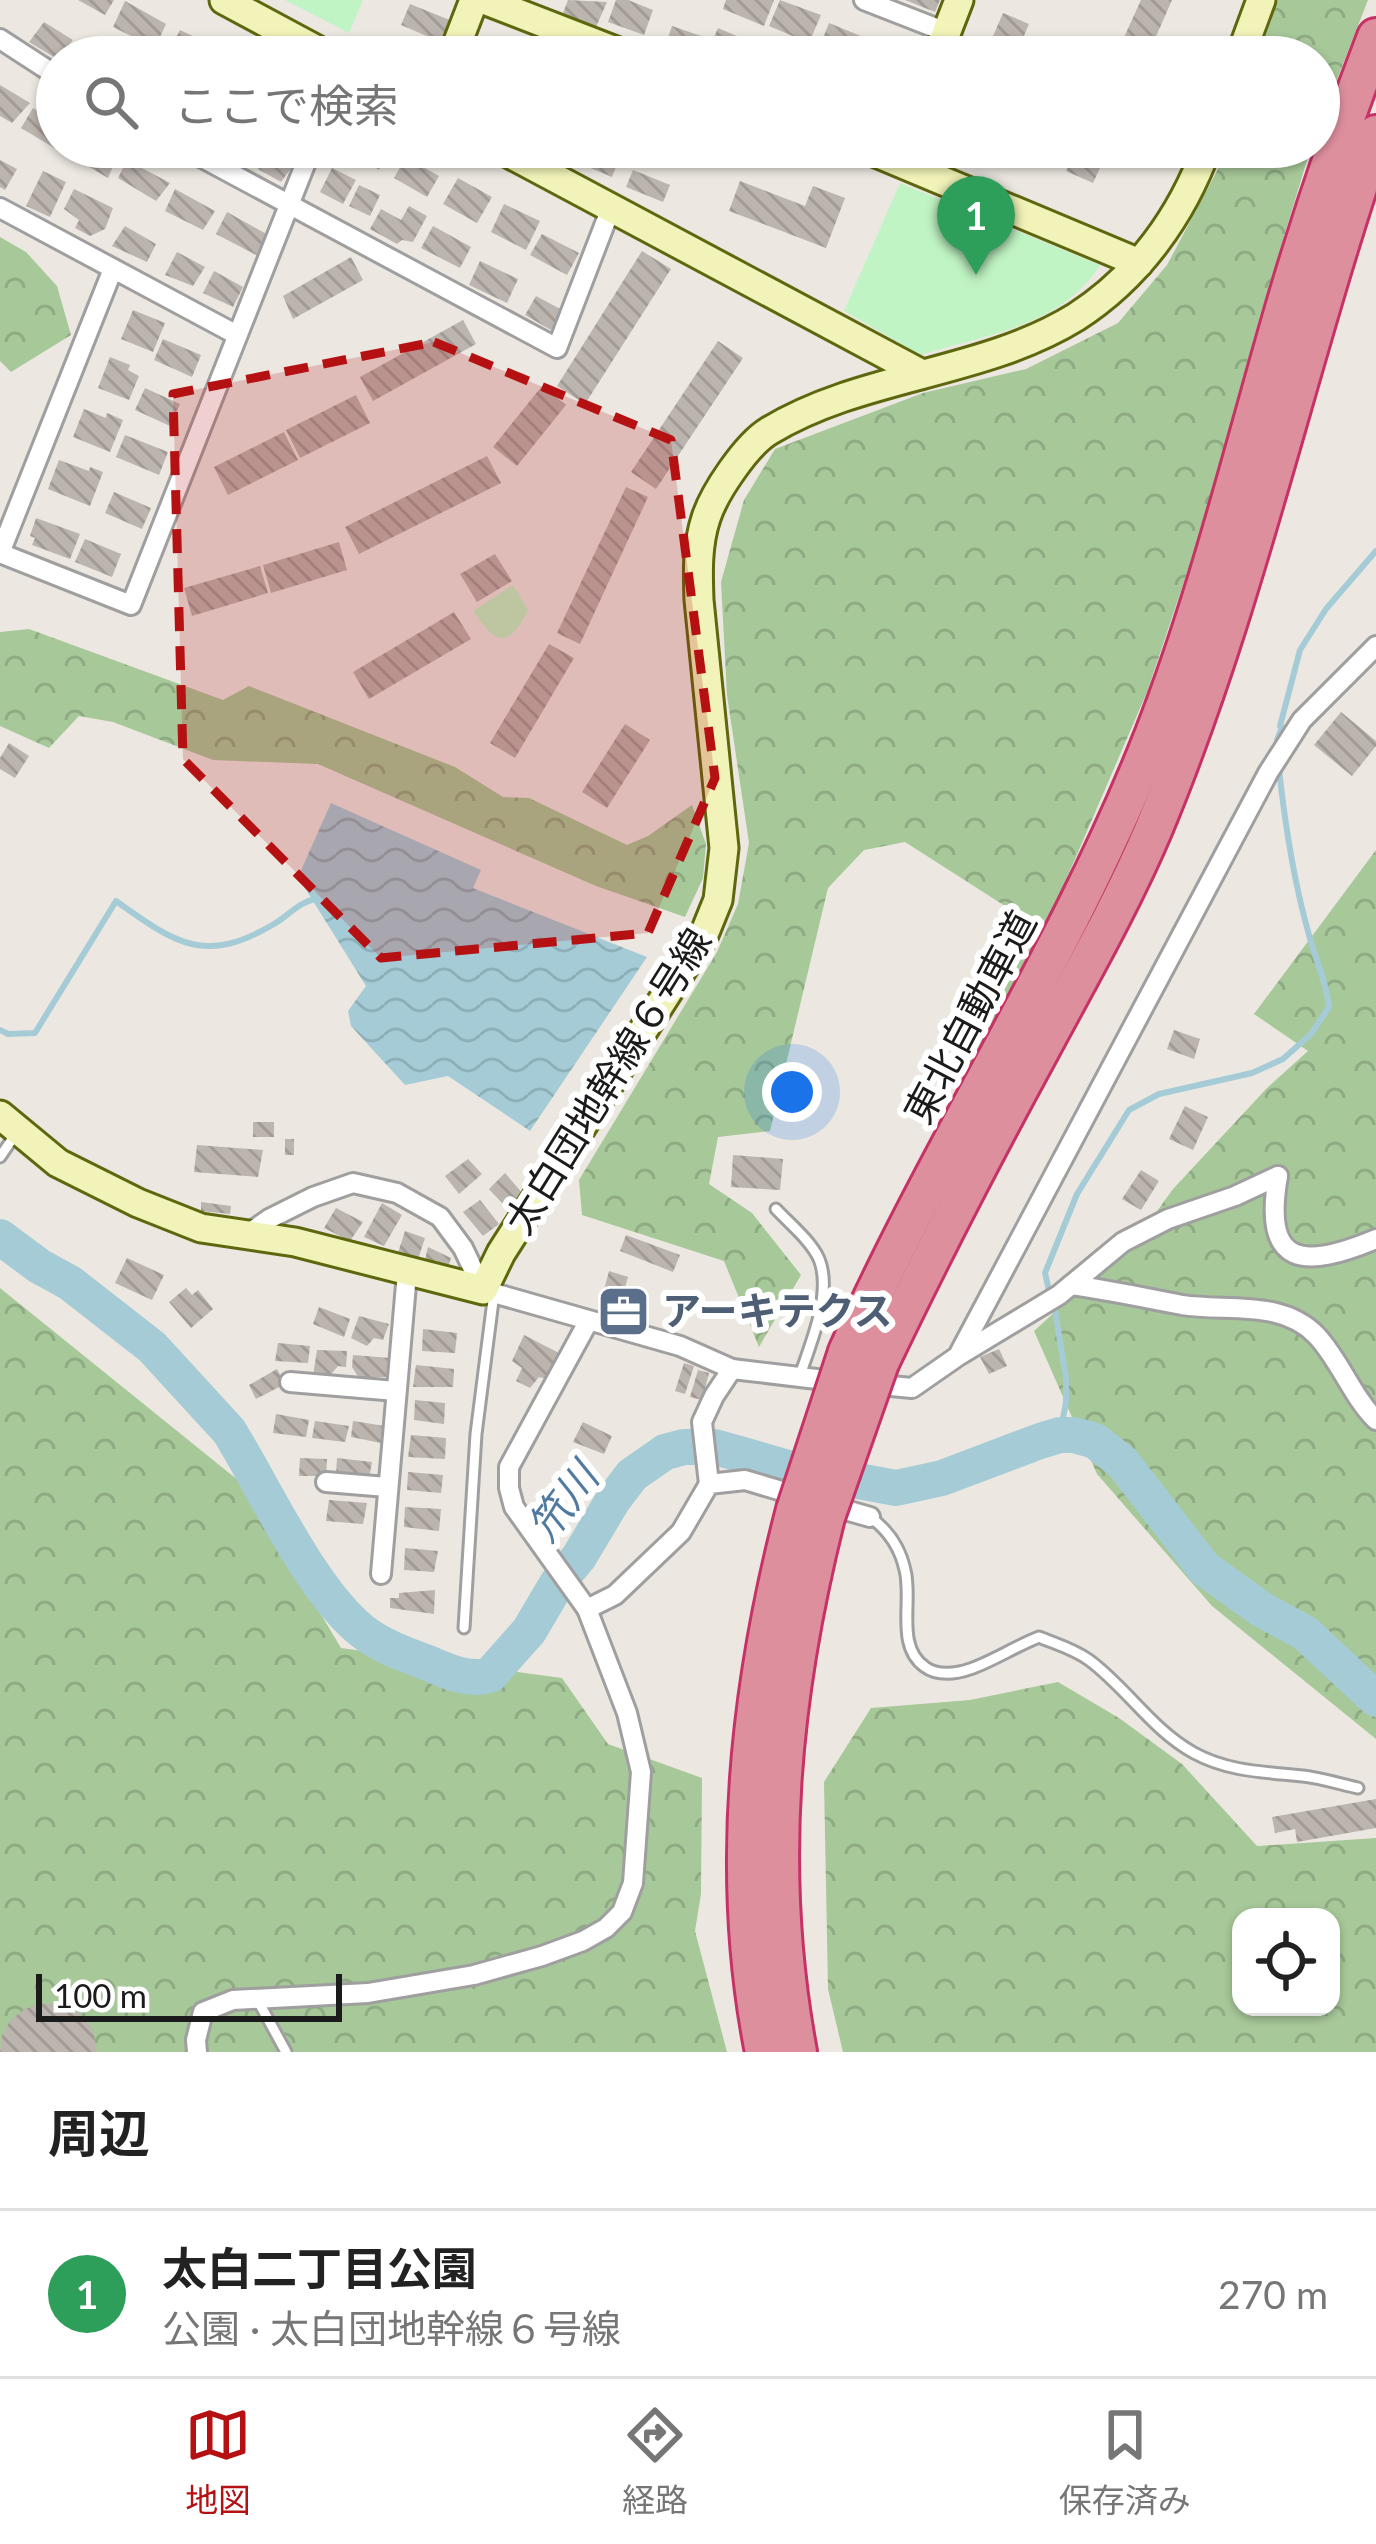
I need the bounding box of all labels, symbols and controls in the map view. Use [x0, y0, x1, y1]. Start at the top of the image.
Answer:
search box [36, 36, 1340, 168]
icon: search [78, 69, 144, 135]
text: ここで検索 [174, 78, 399, 132]
pin: 1 [937, 176, 1015, 275]
street label: 東北自動車道 [894, 902, 1044, 1131]
street label: 太白団地幹線６号線 [495, 919, 720, 1241]
your location [762, 1062, 822, 1122]
office icon: アーキテクス [595, 1283, 651, 1339]
place label: アーキテクス [662, 1287, 893, 1333]
water label: 笊川 [517, 1450, 610, 1550]
map controls [1232, 1908, 1340, 2016]
button: locate [1232, 1908, 1340, 2016]
scale bar [36, 1968, 342, 2021]
text: 100 m [54, 1975, 147, 2015]
text: 周辺 [48, 2102, 150, 2163]
text: 太白二丁目公園 [162, 2241, 477, 2295]
text: 1 [76, 2271, 98, 2317]
text: 270 m [1218, 2271, 1328, 2317]
text: 公園 · 太白団地幹線６号線 [162, 2305, 621, 2351]
tab: 地図 [185, 2402, 251, 2522]
tab: 経路 [622, 2402, 688, 2522]
tab: 保存済み [1059, 2402, 1191, 2522]

